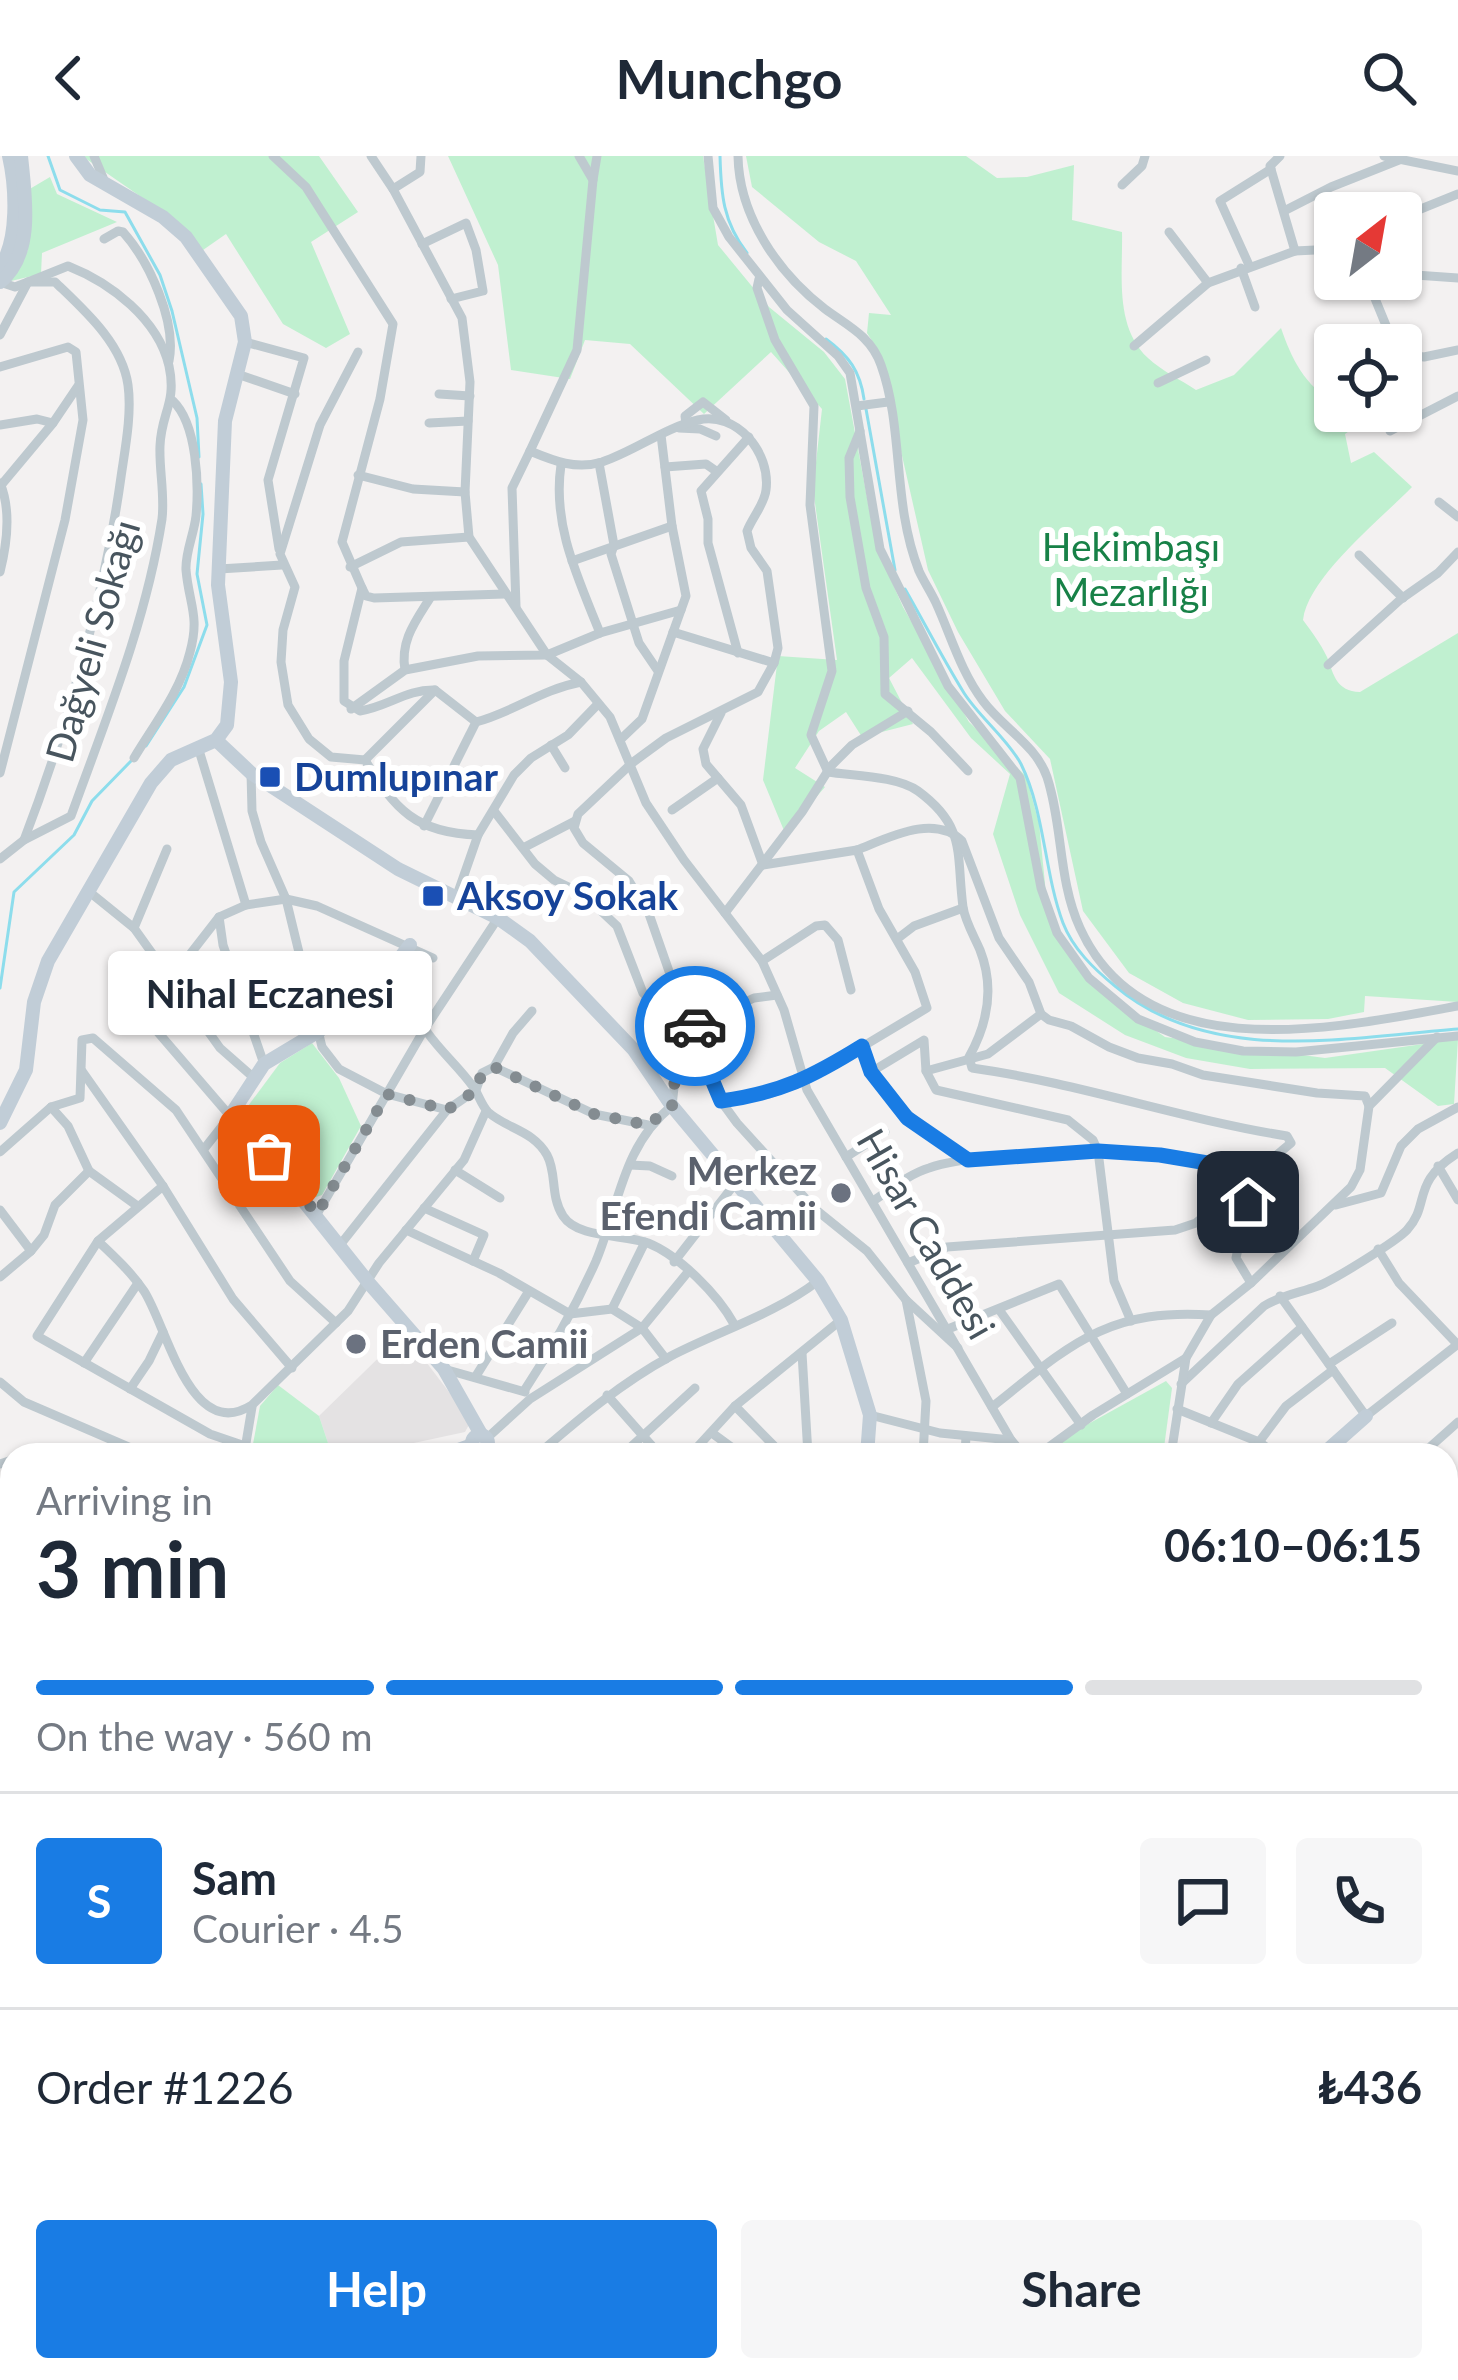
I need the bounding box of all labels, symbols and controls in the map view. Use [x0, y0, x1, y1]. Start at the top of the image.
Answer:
icon: back [36, 45, 102, 111]
icon: search [1356, 45, 1422, 111]
text: Munchgo [616, 46, 842, 111]
north arrow [1314, 192, 1422, 300]
map controls [1314, 192, 1422, 432]
button: locate [1314, 324, 1422, 432]
street label: Dağyeli Sokağı [36, 514, 149, 767]
park label: Hekimbaşı Mezarlığı [1042, 523, 1220, 614]
place label: Dumlupınar [294, 753, 499, 799]
marker: Dumlupınar [257, 764, 283, 790]
place label: Aksoy Sokak [456, 872, 678, 918]
marker: Aksoy Sokak [420, 883, 446, 909]
callout: Nihal Eczanesi [107, 952, 431, 1036]
courier [635, 966, 755, 1086]
text: Nihal Eczanesi [146, 970, 394, 1016]
icon: car [662, 993, 728, 1059]
pin [218, 1105, 320, 1207]
street label: Hisar Caddesi [848, 1120, 1005, 1347]
icon: bag [236, 1123, 302, 1189]
place label: Merkez Efendi Camii [599, 1147, 817, 1238]
pin [1197, 1151, 1299, 1253]
icon: home [1215, 1169, 1281, 1235]
marker: Merkez Efendi Camii [828, 1180, 854, 1206]
place label: Erden Camii [380, 1320, 589, 1366]
marker: Erden Camii [343, 1331, 369, 1357]
text: Arriving in [36, 1477, 213, 1523]
text: 06:10–06:15 [1164, 1518, 1422, 1572]
text: 3 min [36, 1521, 229, 1615]
text: On the way · 560 m [36, 1713, 373, 1759]
button: chat [1140, 1838, 1266, 1964]
button: phone [1296, 1838, 1422, 1964]
text: Sam [192, 1851, 277, 1905]
text: S [87, 1874, 111, 1928]
text: Courier · 4.5 [192, 1905, 404, 1951]
text: Order #1226 [36, 2060, 294, 2114]
text: ₺436 [1318, 2060, 1422, 2114]
button: Help [36, 2220, 717, 2358]
button: Share [741, 2220, 1422, 2358]

